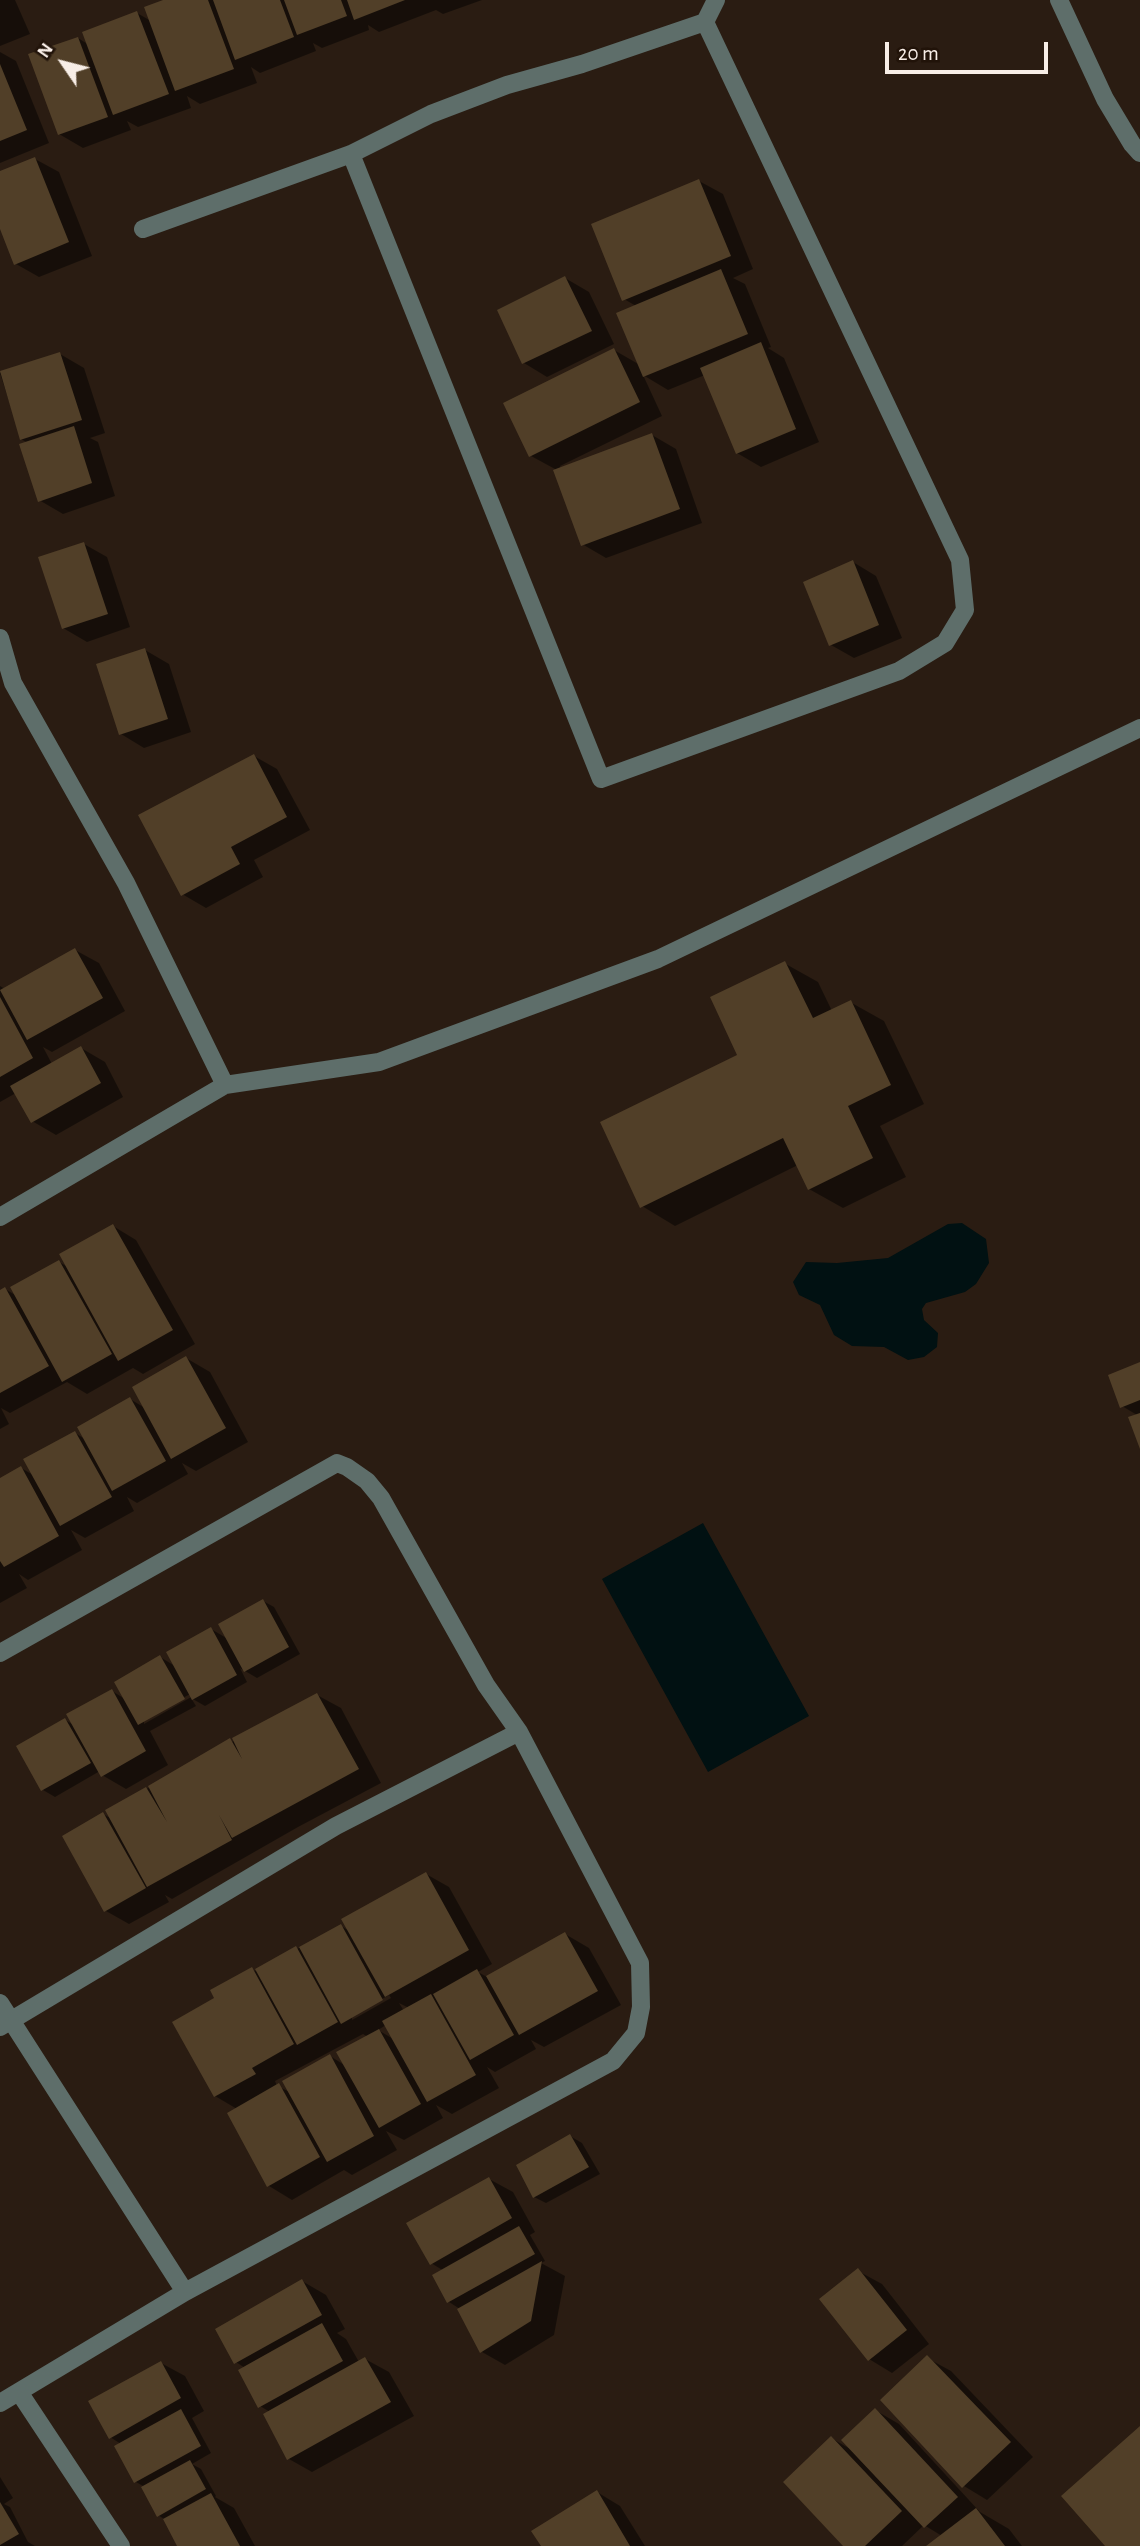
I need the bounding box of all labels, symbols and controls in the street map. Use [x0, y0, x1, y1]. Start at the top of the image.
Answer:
north arrow [28, 28, 98, 98]
scale bar [888, 28, 1051, 72]
text: N [34, 40, 57, 62]
text: 20 m [898, 43, 939, 64]

